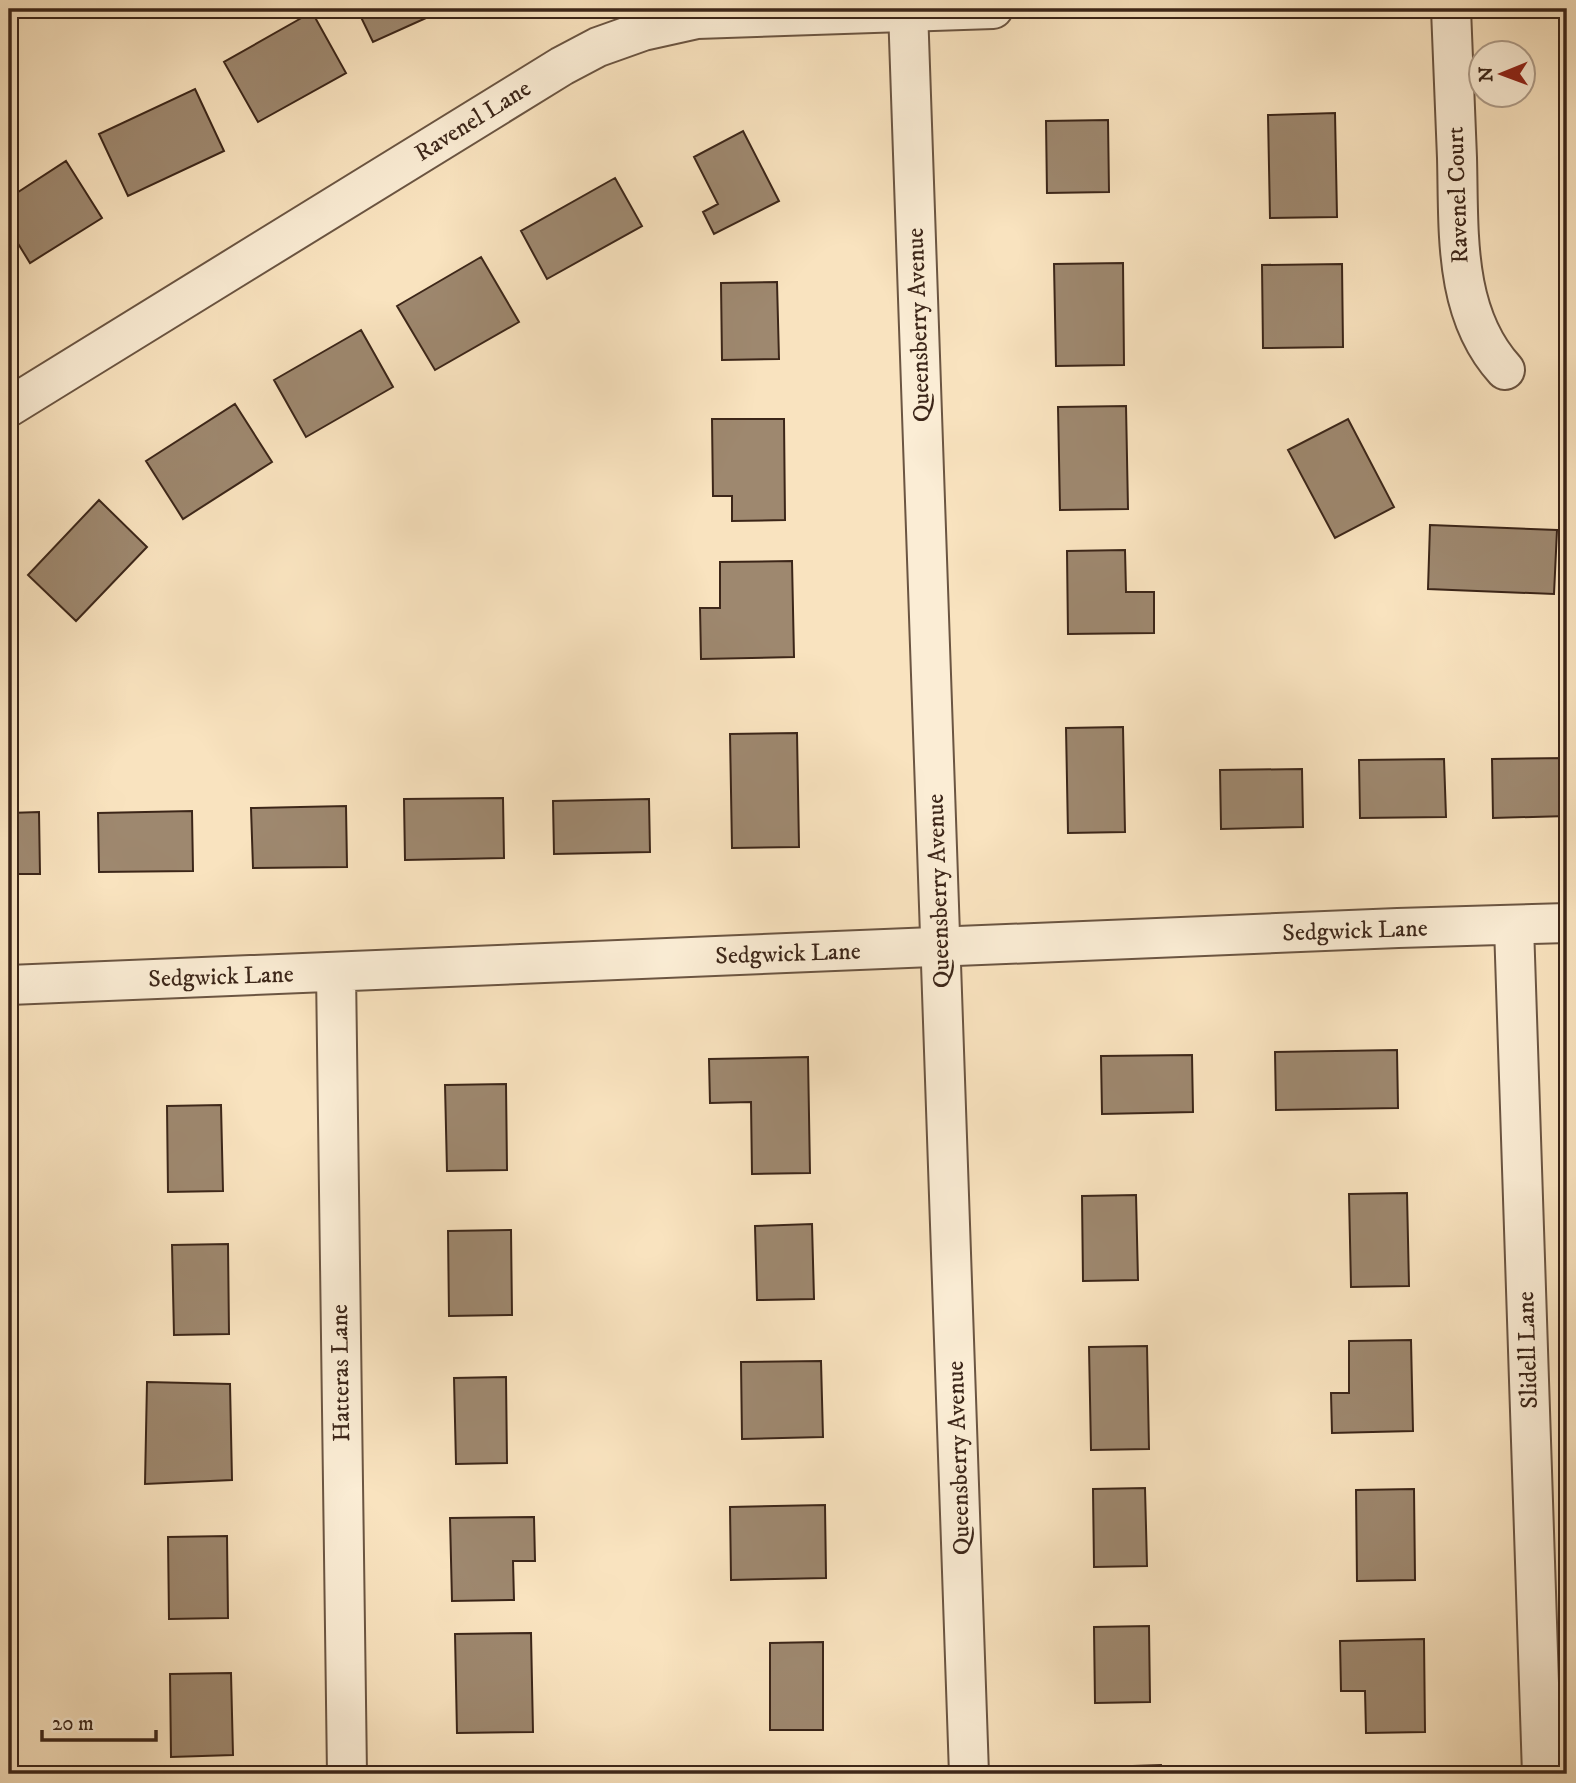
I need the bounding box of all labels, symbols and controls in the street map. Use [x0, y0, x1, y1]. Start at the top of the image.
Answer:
north arrow [1468, 38, 1538, 108]
text: N [1475, 66, 1498, 82]
street label: Ravenel Lane [409, 74, 537, 168]
street label: Ravenel Court [1441, 126, 1475, 264]
street label: Queensberry Avenue [901, 227, 937, 423]
street label: Queensberry Avenue [921, 793, 957, 989]
street label: Sedgwick Lane [1282, 913, 1428, 949]
street label: Sedgwick Lane [715, 936, 861, 972]
street label: Sedgwick Lane [148, 959, 294, 995]
street label: Slidell Lane [1511, 1291, 1545, 1409]
street label: Hatteras Lane [325, 1304, 357, 1442]
street label: Queensberry Avenue [941, 1360, 977, 1556]
scale bar [42, 1699, 156, 1743]
text: 20 m [52, 1711, 94, 1737]

